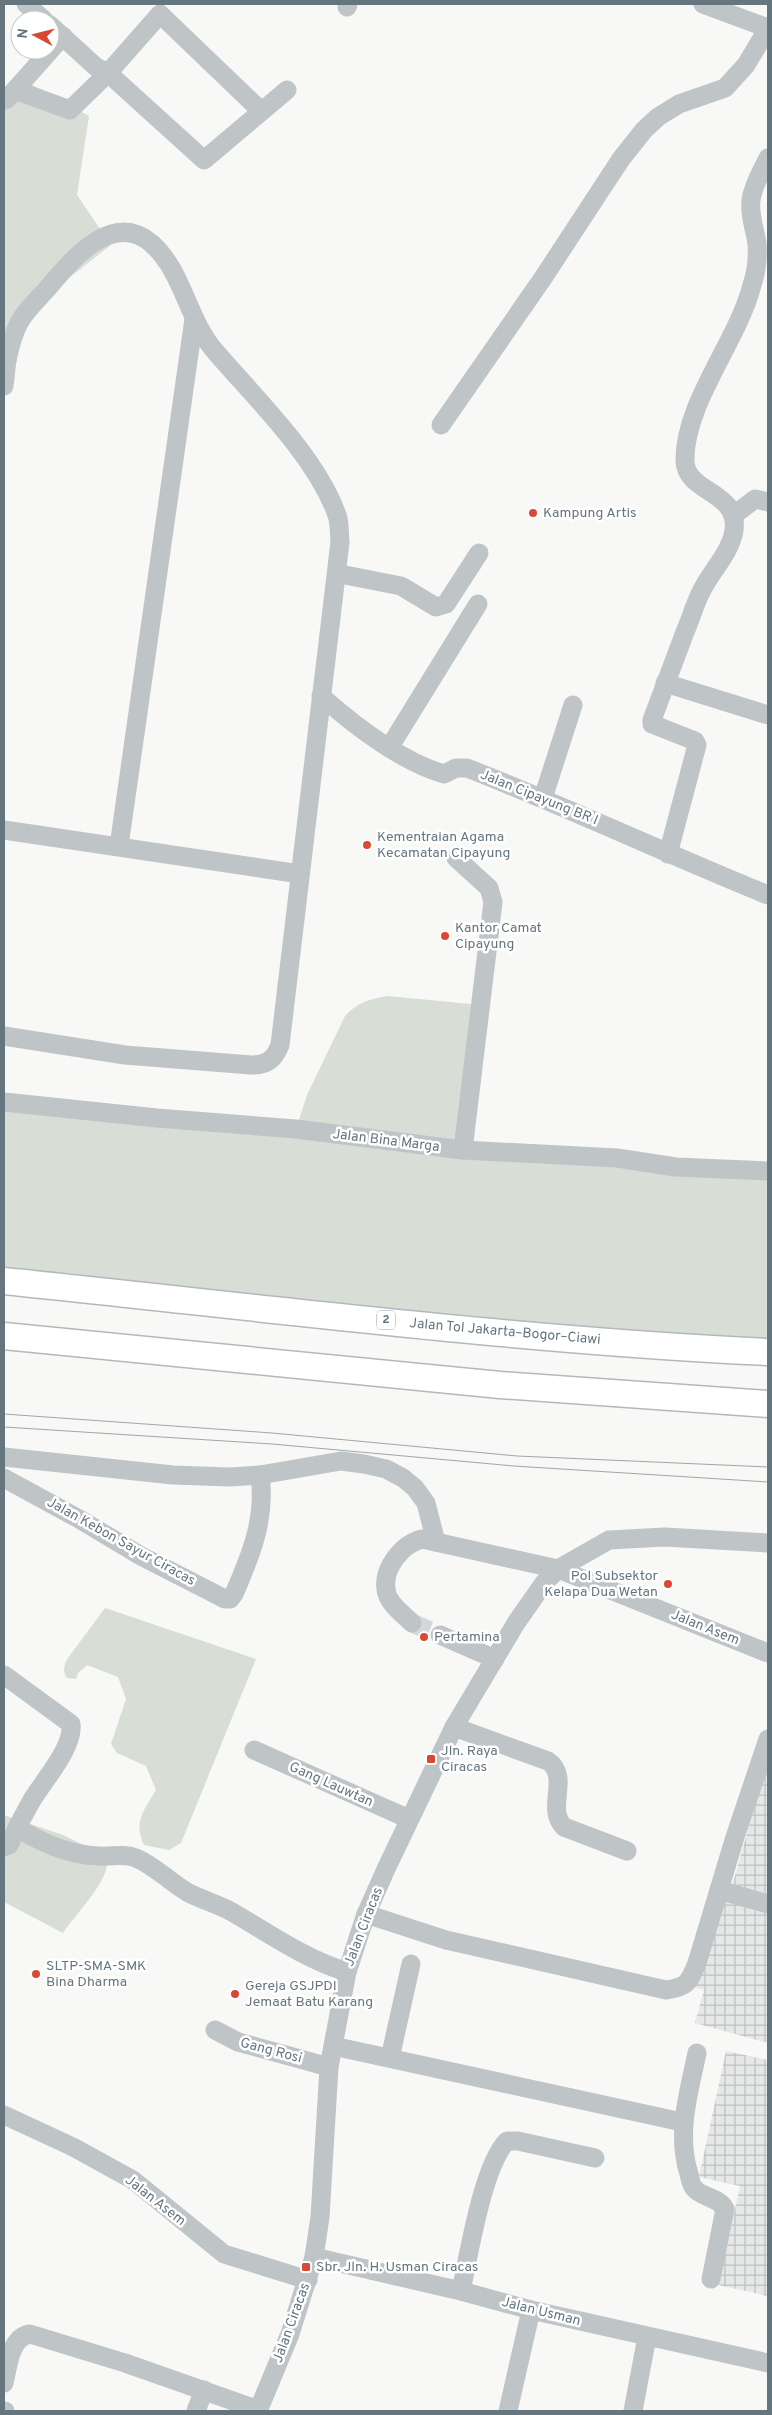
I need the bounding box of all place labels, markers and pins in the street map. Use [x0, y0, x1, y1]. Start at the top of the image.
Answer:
place label: Kampung Artis [543, 505, 637, 522]
marker: Kampung Artis [527, 507, 539, 519]
place label: Kementraian Agama Kecamatan Cipayung [377, 829, 510, 862]
marker: Kementraian Agama Kecamatan Cipayung [361, 839, 373, 851]
place label: Kantor Camat Cipayung [455, 920, 542, 953]
marker: Kantor Camat Cipayung [439, 930, 451, 942]
place label: Pol Subsektor Kelapa Dua Wetan [544, 1568, 659, 1601]
marker: Pol Subsektor Kelapa Dua Wetan [662, 1578, 674, 1590]
place label: Pertamina [434, 1629, 500, 1646]
marker: Pertamina [418, 1631, 430, 1643]
place label: Jln. Raya Ciracas [441, 1743, 498, 1776]
marker: Jln. Raya Ciracas [425, 1753, 437, 1765]
place label: SLTP-SMA-SMK Bina Dharma [46, 1958, 146, 1991]
marker: SLTP-SMA-SMK Bina Dharma [30, 1968, 42, 1980]
place label: Gereja GSJPDI Jemaat Batu Karang [245, 1978, 373, 2011]
marker: Gereja GSJPDI Jemaat Batu Karang [229, 1988, 241, 2000]
place label: Sbr. Jln. H. Usman Ciracas [316, 2259, 478, 2276]
marker: Sbr. Jln. H. Usman Ciracas [300, 2261, 312, 2273]

